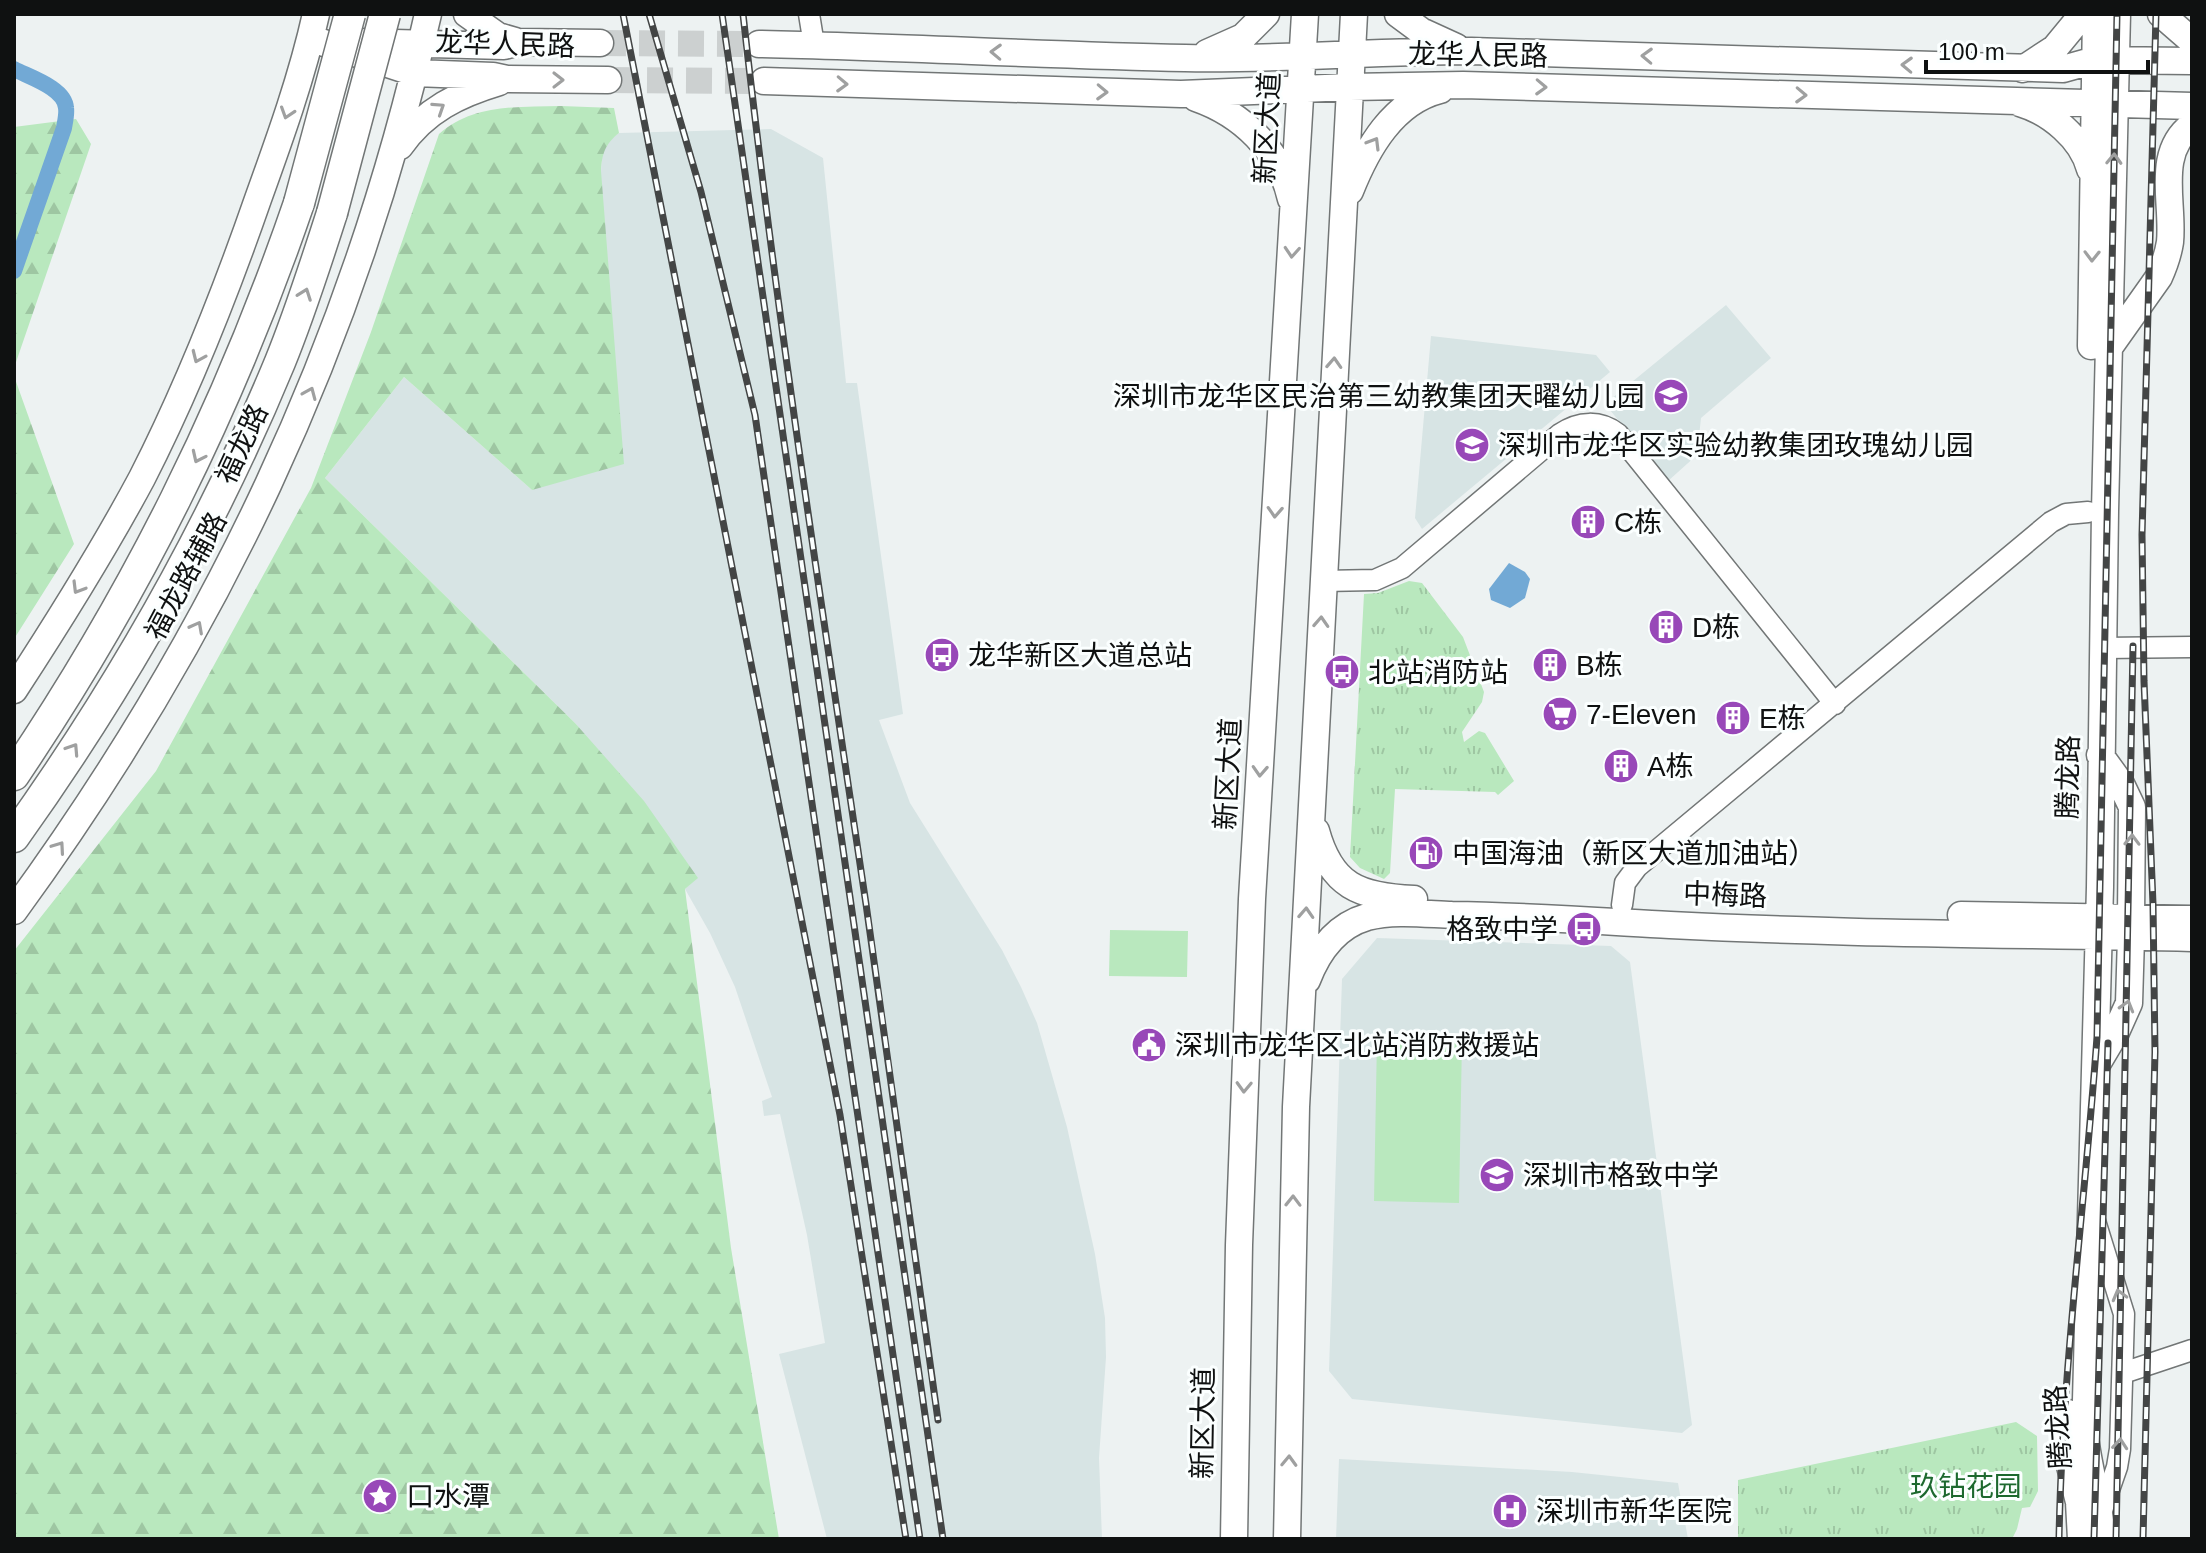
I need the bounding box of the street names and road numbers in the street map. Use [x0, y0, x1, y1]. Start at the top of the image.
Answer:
street label: 龙华人民路 [434, 26, 576, 62]
street label: 龙华人民路 [1408, 38, 1548, 72]
street label: 新区大道 [1249, 71, 1285, 185]
street label: 福龙路 [210, 399, 274, 489]
street label: 福龙路辅路 [139, 507, 233, 645]
street label: 新区大道 [1210, 717, 1246, 831]
street label: 腾龙路 [2052, 735, 2084, 819]
street label: 中梅路 [1682, 878, 1768, 912]
street label: 新区大道 [1187, 1367, 1219, 1479]
street label: 腾龙路 [2040, 1384, 2076, 1470]

